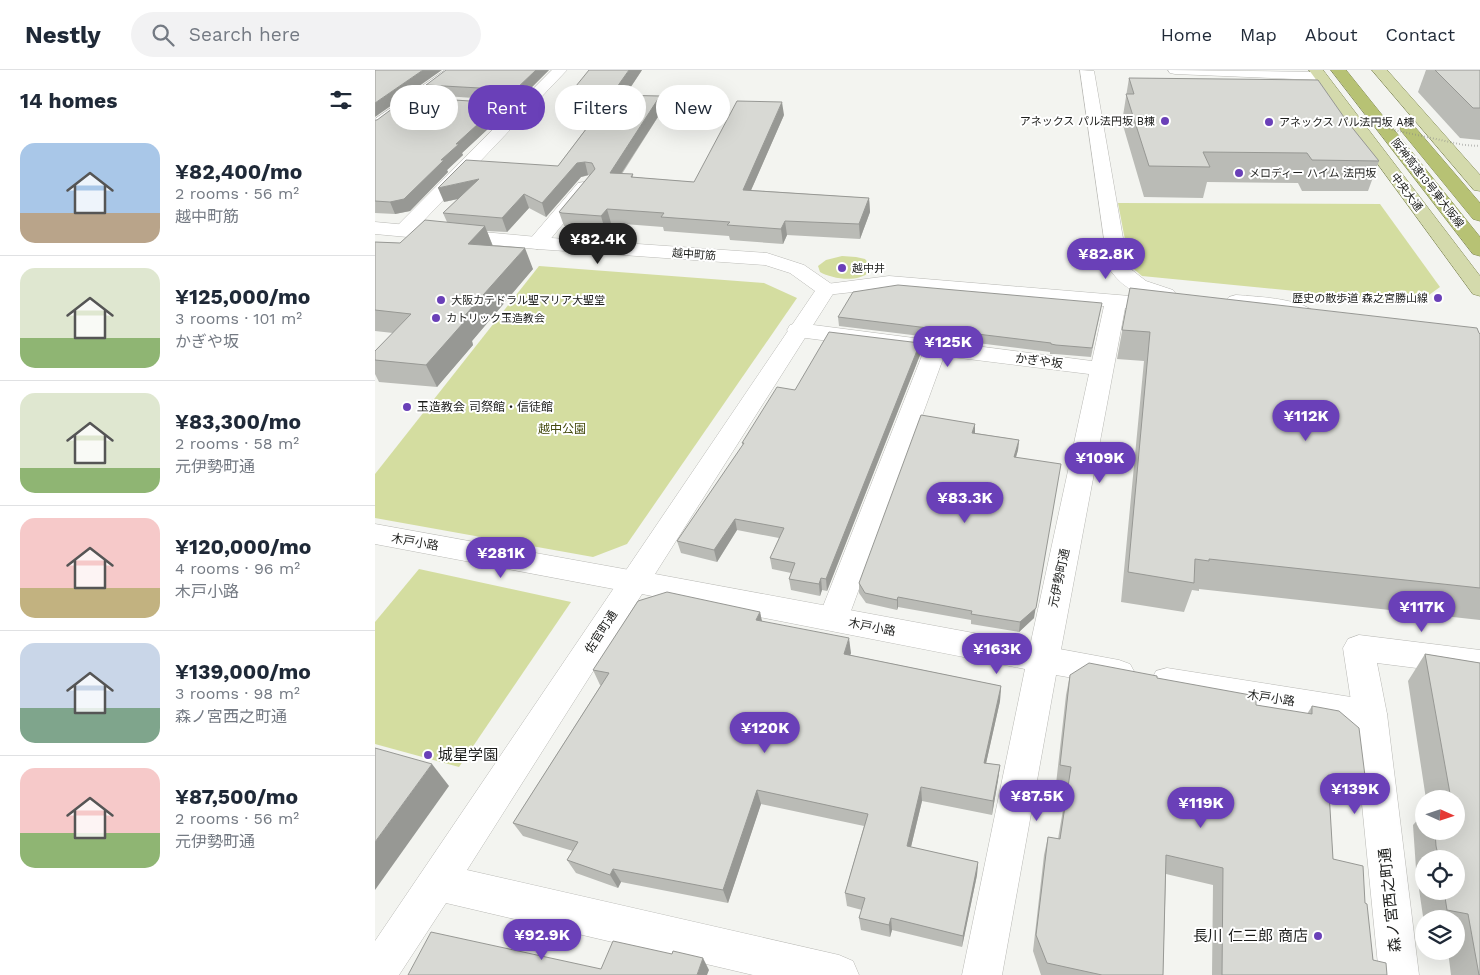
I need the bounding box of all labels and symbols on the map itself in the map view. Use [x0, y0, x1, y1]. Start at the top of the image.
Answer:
place label: アネックス パル法円坂 B棟 [1020, 115, 1155, 128]
marker: アネックス パル法円坂 B棟 [1159, 115, 1171, 127]
marker: アネックス パル法円坂 A棟 [1263, 116, 1275, 128]
place label: アネックス パル法円坂 A棟 [1279, 116, 1414, 129]
street label: 阪神高速13号東大阪線 [1389, 136, 1466, 231]
marker: メロディー ハイム 法円坂 [1233, 167, 1245, 179]
place label: メロディー ハイム 法円坂 [1249, 167, 1376, 180]
street label: 中央大通 [1388, 171, 1425, 214]
pin: ¥82.4K [557, 222, 639, 265]
pin: ¥82.8K [1065, 238, 1147, 280]
street label: 越中町筋 [672, 246, 716, 263]
marker: 越中井 [836, 262, 848, 274]
place label: 越中井 [852, 262, 885, 275]
place label: 歴史の散歩道 森之宮勝山線 [1292, 292, 1428, 305]
marker: 歴史の散歩道 森之宮勝山線 [1432, 292, 1444, 304]
marker: 大阪カテドラル聖マリア大聖堂 [435, 294, 447, 306]
place label: 大阪カテドラル聖マリア大聖堂 [451, 294, 605, 307]
marker: カトリック玉造教会 [430, 312, 442, 324]
place label: カトリック玉造教会 [446, 312, 545, 325]
pin: ¥125K [913, 326, 983, 368]
street label: かぎや坂 [1014, 351, 1064, 371]
place label: 玉造教会 司祭館・信徒館 [417, 400, 553, 414]
pin: ¥112K [1271, 400, 1341, 442]
marker: 玉造教会 司祭館・信徒館 [401, 401, 413, 413]
park label: 越中公園 [538, 422, 586, 436]
pin: ¥109K [1065, 442, 1135, 484]
pin: ¥83.3K [924, 482, 1006, 524]
street label: 木戸小路 [390, 531, 440, 553]
pin: ¥281K [466, 536, 536, 579]
street label: 元伊勢町通 [1046, 547, 1072, 609]
pin: ¥117K [1387, 590, 1457, 633]
street label: 佐官町通 [582, 608, 620, 656]
street label: 木戸小路 [847, 616, 897, 638]
pin: ¥163K [962, 632, 1032, 675]
street label: 木戸小路 [1246, 687, 1296, 709]
pin: ¥120K [730, 712, 800, 754]
place label: 城星学園 [438, 746, 498, 764]
marker: 城星学園 [422, 749, 434, 761]
pin: ¥139K [1320, 772, 1390, 815]
pin: ¥87.5K [996, 780, 1078, 822]
pin: ¥119K [1166, 786, 1236, 829]
north arrow [1415, 790, 1465, 840]
street label: 森ノ宮西之町通 [1376, 847, 1404, 953]
pin: ¥92.9K [501, 918, 583, 961]
place label: 長川 仁三郎 商店 [1193, 927, 1308, 945]
marker: 長川 仁三郎 商店 [1312, 930, 1324, 942]

